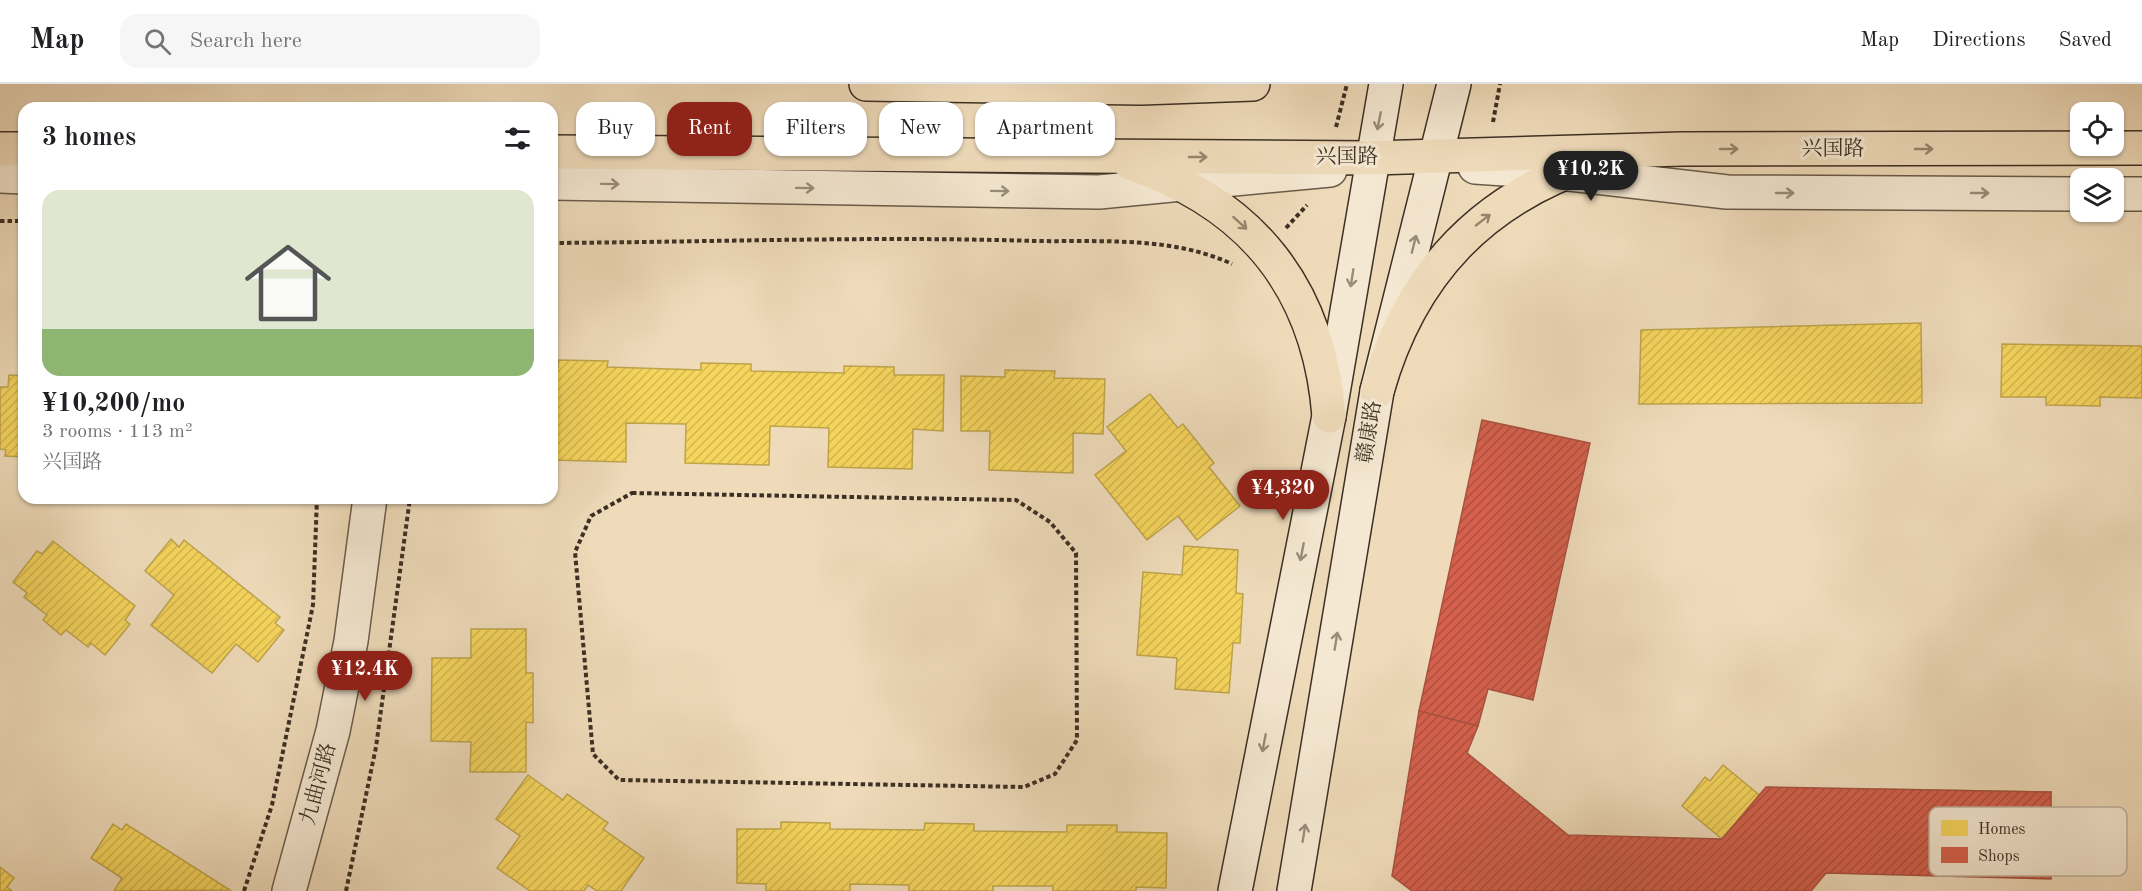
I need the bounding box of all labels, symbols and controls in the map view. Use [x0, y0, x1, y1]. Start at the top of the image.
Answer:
search box [120, 14, 540, 68]
icon: search [141, 25, 174, 58]
text: Map [30, 27, 84, 55]
text: Search here [189, 30, 302, 52]
text: Map [1860, 30, 1899, 51]
text: Directions [1932, 30, 2026, 51]
text: Saved [2059, 30, 2112, 51]
chip: Buy [576, 102, 655, 156]
chip: Rent [667, 102, 752, 156]
chip: Filters [764, 102, 867, 156]
chip: New [879, 102, 963, 156]
chip: Apartment [975, 102, 1115, 156]
map controls [2070, 102, 2124, 222]
button: locate [2070, 102, 2124, 156]
one-way arrow [1373, 111, 1384, 130]
icon: filters [501, 122, 534, 155]
text: 3 homes [42, 125, 136, 151]
street label: 兴国路 [1802, 137, 1865, 160]
one-way arrow [1719, 143, 1739, 155]
one-way arrow [1914, 143, 1934, 155]
street label: 兴国路 [1316, 145, 1379, 168]
one-way arrow [1188, 151, 1208, 162]
pin: ¥10.2K [1542, 151, 1640, 202]
text: ¥10.2K [1557, 160, 1625, 180]
button: layers [2070, 168, 2124, 222]
one-way arrow [600, 179, 620, 190]
one-way arrow [795, 182, 815, 193]
one-way arrow [990, 185, 1010, 197]
one-way arrow [1775, 187, 1795, 198]
one-way arrow [1970, 187, 1990, 199]
one-way arrow [1475, 214, 1491, 227]
one-way arrow [1232, 216, 1247, 230]
icon: home [234, 229, 342, 337]
one-way arrow [1409, 235, 1421, 254]
one-way arrow [1346, 267, 1357, 287]
text: ¥10,200/mo [42, 391, 185, 417]
street label: 赣康路 [1353, 399, 1385, 465]
text: 3 rooms · 113 m² [42, 422, 192, 442]
text: 兴国路 [42, 453, 102, 473]
pin: ¥4,320 [1234, 470, 1332, 521]
text: ¥4,320 [1251, 479, 1315, 499]
one-way arrow [1296, 542, 1307, 561]
one-way arrow [1330, 632, 1341, 651]
pin: ¥12.4K [316, 651, 414, 702]
text: ¥12.4K [331, 660, 399, 680]
one-way arrow [1258, 734, 1270, 753]
street label: 九曲河路 [296, 740, 340, 827]
legend [1929, 807, 2127, 876]
text: Homes [1978, 822, 2026, 838]
one-way arrow [1298, 824, 1309, 844]
text: Shops [1978, 849, 2020, 865]

